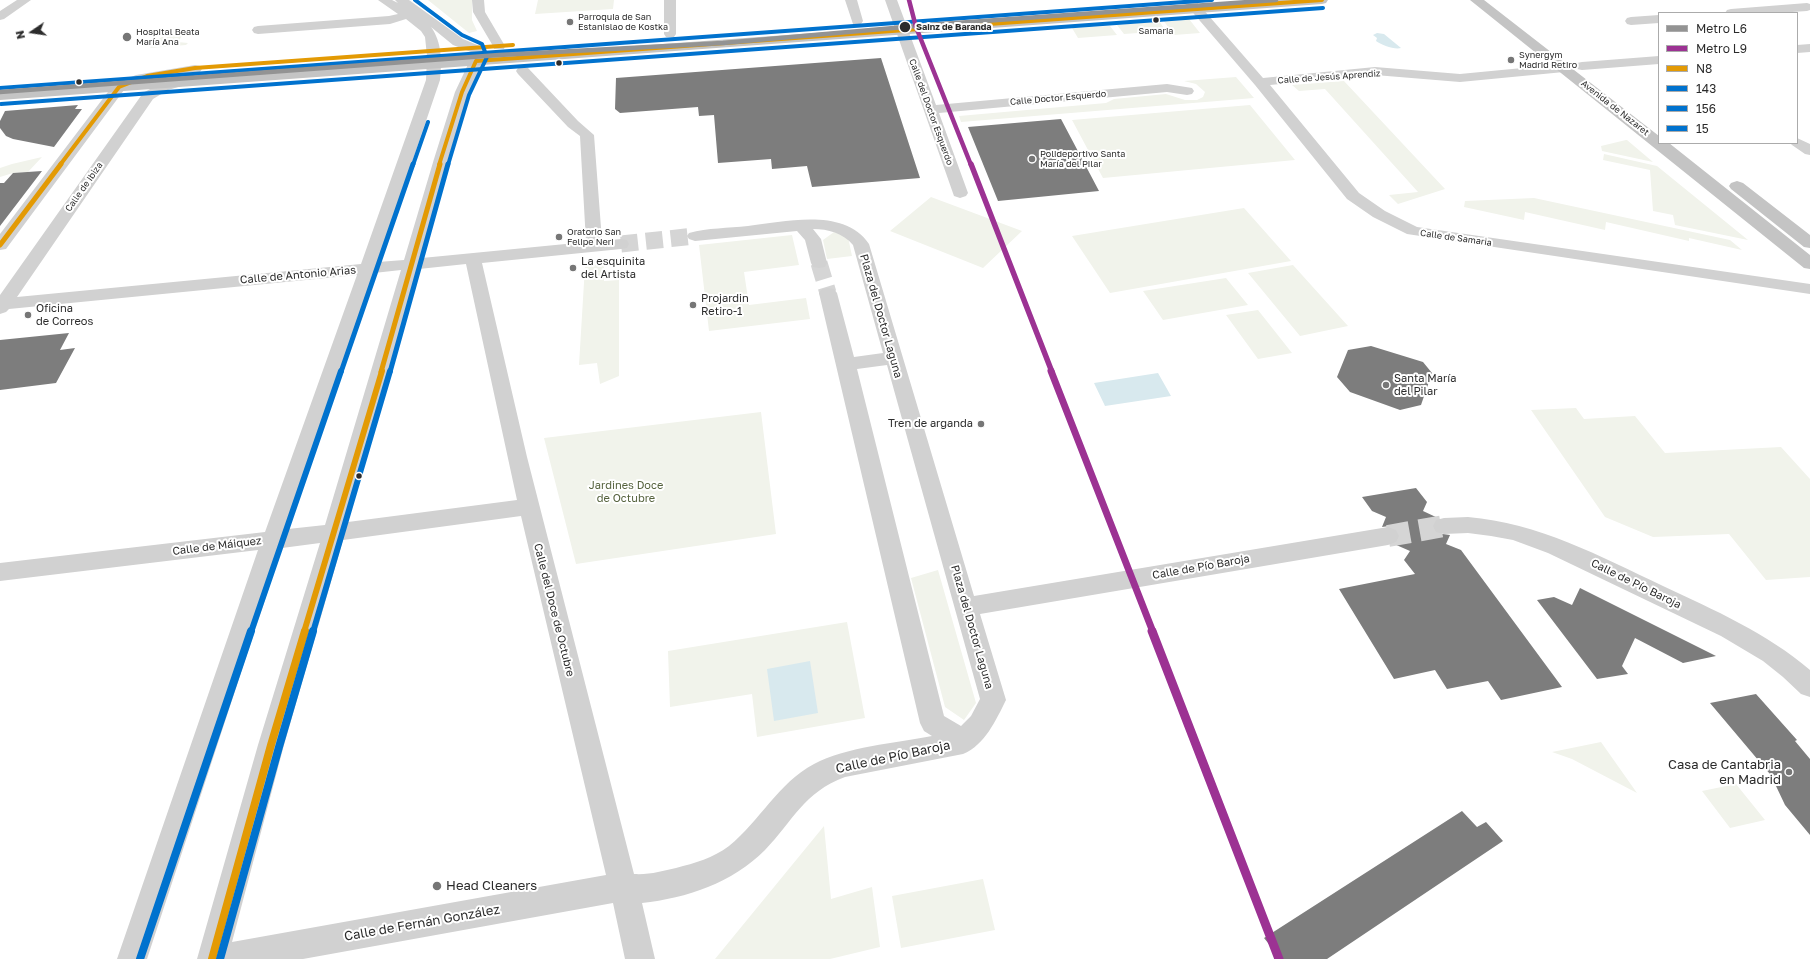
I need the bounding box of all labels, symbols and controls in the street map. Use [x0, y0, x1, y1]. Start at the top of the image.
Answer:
north arrow [12, 12, 52, 52]
place label: Parroquia de San Estanislao de Kostka [578, 12, 668, 33]
legend [1658, 12, 1798, 144]
marker: Samaria [1151, 15, 1161, 25]
marker: Parroquia de San Estanislao de Kostka [565, 17, 575, 27]
marker: Sainz de Baranda [898, 20, 912, 34]
text: Metro L6 [1696, 21, 1747, 36]
place label: Sainz de Baranda [916, 22, 991, 32]
place label: Samaria [1139, 26, 1173, 36]
place label: Hospital Beata María Ana [136, 27, 200, 48]
text: N [13, 29, 27, 40]
marker: Hospital Beata María Ana [121, 31, 133, 43]
text: Metro L9 [1696, 41, 1747, 56]
place label: Synergym Madrid Retiro [1519, 50, 1577, 71]
marker: Synergym Madrid Retiro [1506, 55, 1516, 65]
street label: Calle del Doctor Esquerdo [907, 57, 955, 167]
unlabelled marker [554, 58, 564, 68]
text: N8 [1696, 61, 1712, 76]
street label: Calle de Jesús Aprendiz [1277, 68, 1381, 86]
unlabelled marker [74, 77, 84, 87]
street label: Avenida de Nazaret [1579, 78, 1651, 138]
text: 143 [1696, 81, 1716, 96]
street label: Calle Doctor Esquerdo [1009, 88, 1107, 108]
text: 156 [1696, 101, 1716, 116]
text: 15 [1696, 121, 1709, 136]
place label: Polideportivo Santa María del Pilar [1040, 149, 1125, 170]
marker: Polideportivo Santa María del Pilar [1027, 154, 1037, 164]
street label: Calle de Ibiza [63, 160, 105, 214]
place label: Oratorio San Felipe Neri [567, 227, 621, 248]
street label: Calle de Samaria [1419, 228, 1493, 248]
marker: Oratorio San Felipe Neri [554, 232, 564, 242]
street label: Plaza del Doctor Laguna [857, 253, 905, 379]
place label: La esquinita del Artista [581, 255, 645, 281]
street label: Calle de Antonio Arias [239, 263, 357, 287]
marker: La esquinita del Artista [568, 263, 578, 273]
place label: Projardin Retiro-1 [701, 292, 749, 318]
marker: Projardin Retiro-1 [688, 300, 698, 310]
place label: Oficina de Correos [36, 302, 93, 328]
marker: Oficina de Correos [23, 310, 33, 320]
place label: Santa María del Pilar [1394, 372, 1456, 398]
marker: Santa María del Pilar [1381, 380, 1391, 390]
place label: Tren de arganda [888, 417, 973, 431]
marker: Tren de arganda [976, 419, 986, 429]
unlabelled marker [354, 471, 364, 481]
park label: Jardines Doce de Octubre [589, 479, 663, 505]
street label: Calle de Máiquez [172, 534, 262, 558]
street label: Calle del Doce de Octubre [531, 542, 577, 678]
street label: Calle de Pío Baroja [1151, 552, 1251, 582]
street label: Calle de Pío Baroja [1589, 556, 1683, 612]
street label: Plaza del Doctor Laguna [948, 564, 996, 690]
street label: Calle de Pío Baroja [834, 737, 952, 777]
place label: Casa de Cantabria en Madrid [1668, 757, 1781, 788]
marker: Casa de Cantabria en Madrid [1784, 767, 1794, 777]
place label: Head Cleaners [446, 878, 537, 894]
marker: Head Cleaners [431, 880, 443, 892]
street label: Calle de Fernán González [343, 902, 501, 944]

